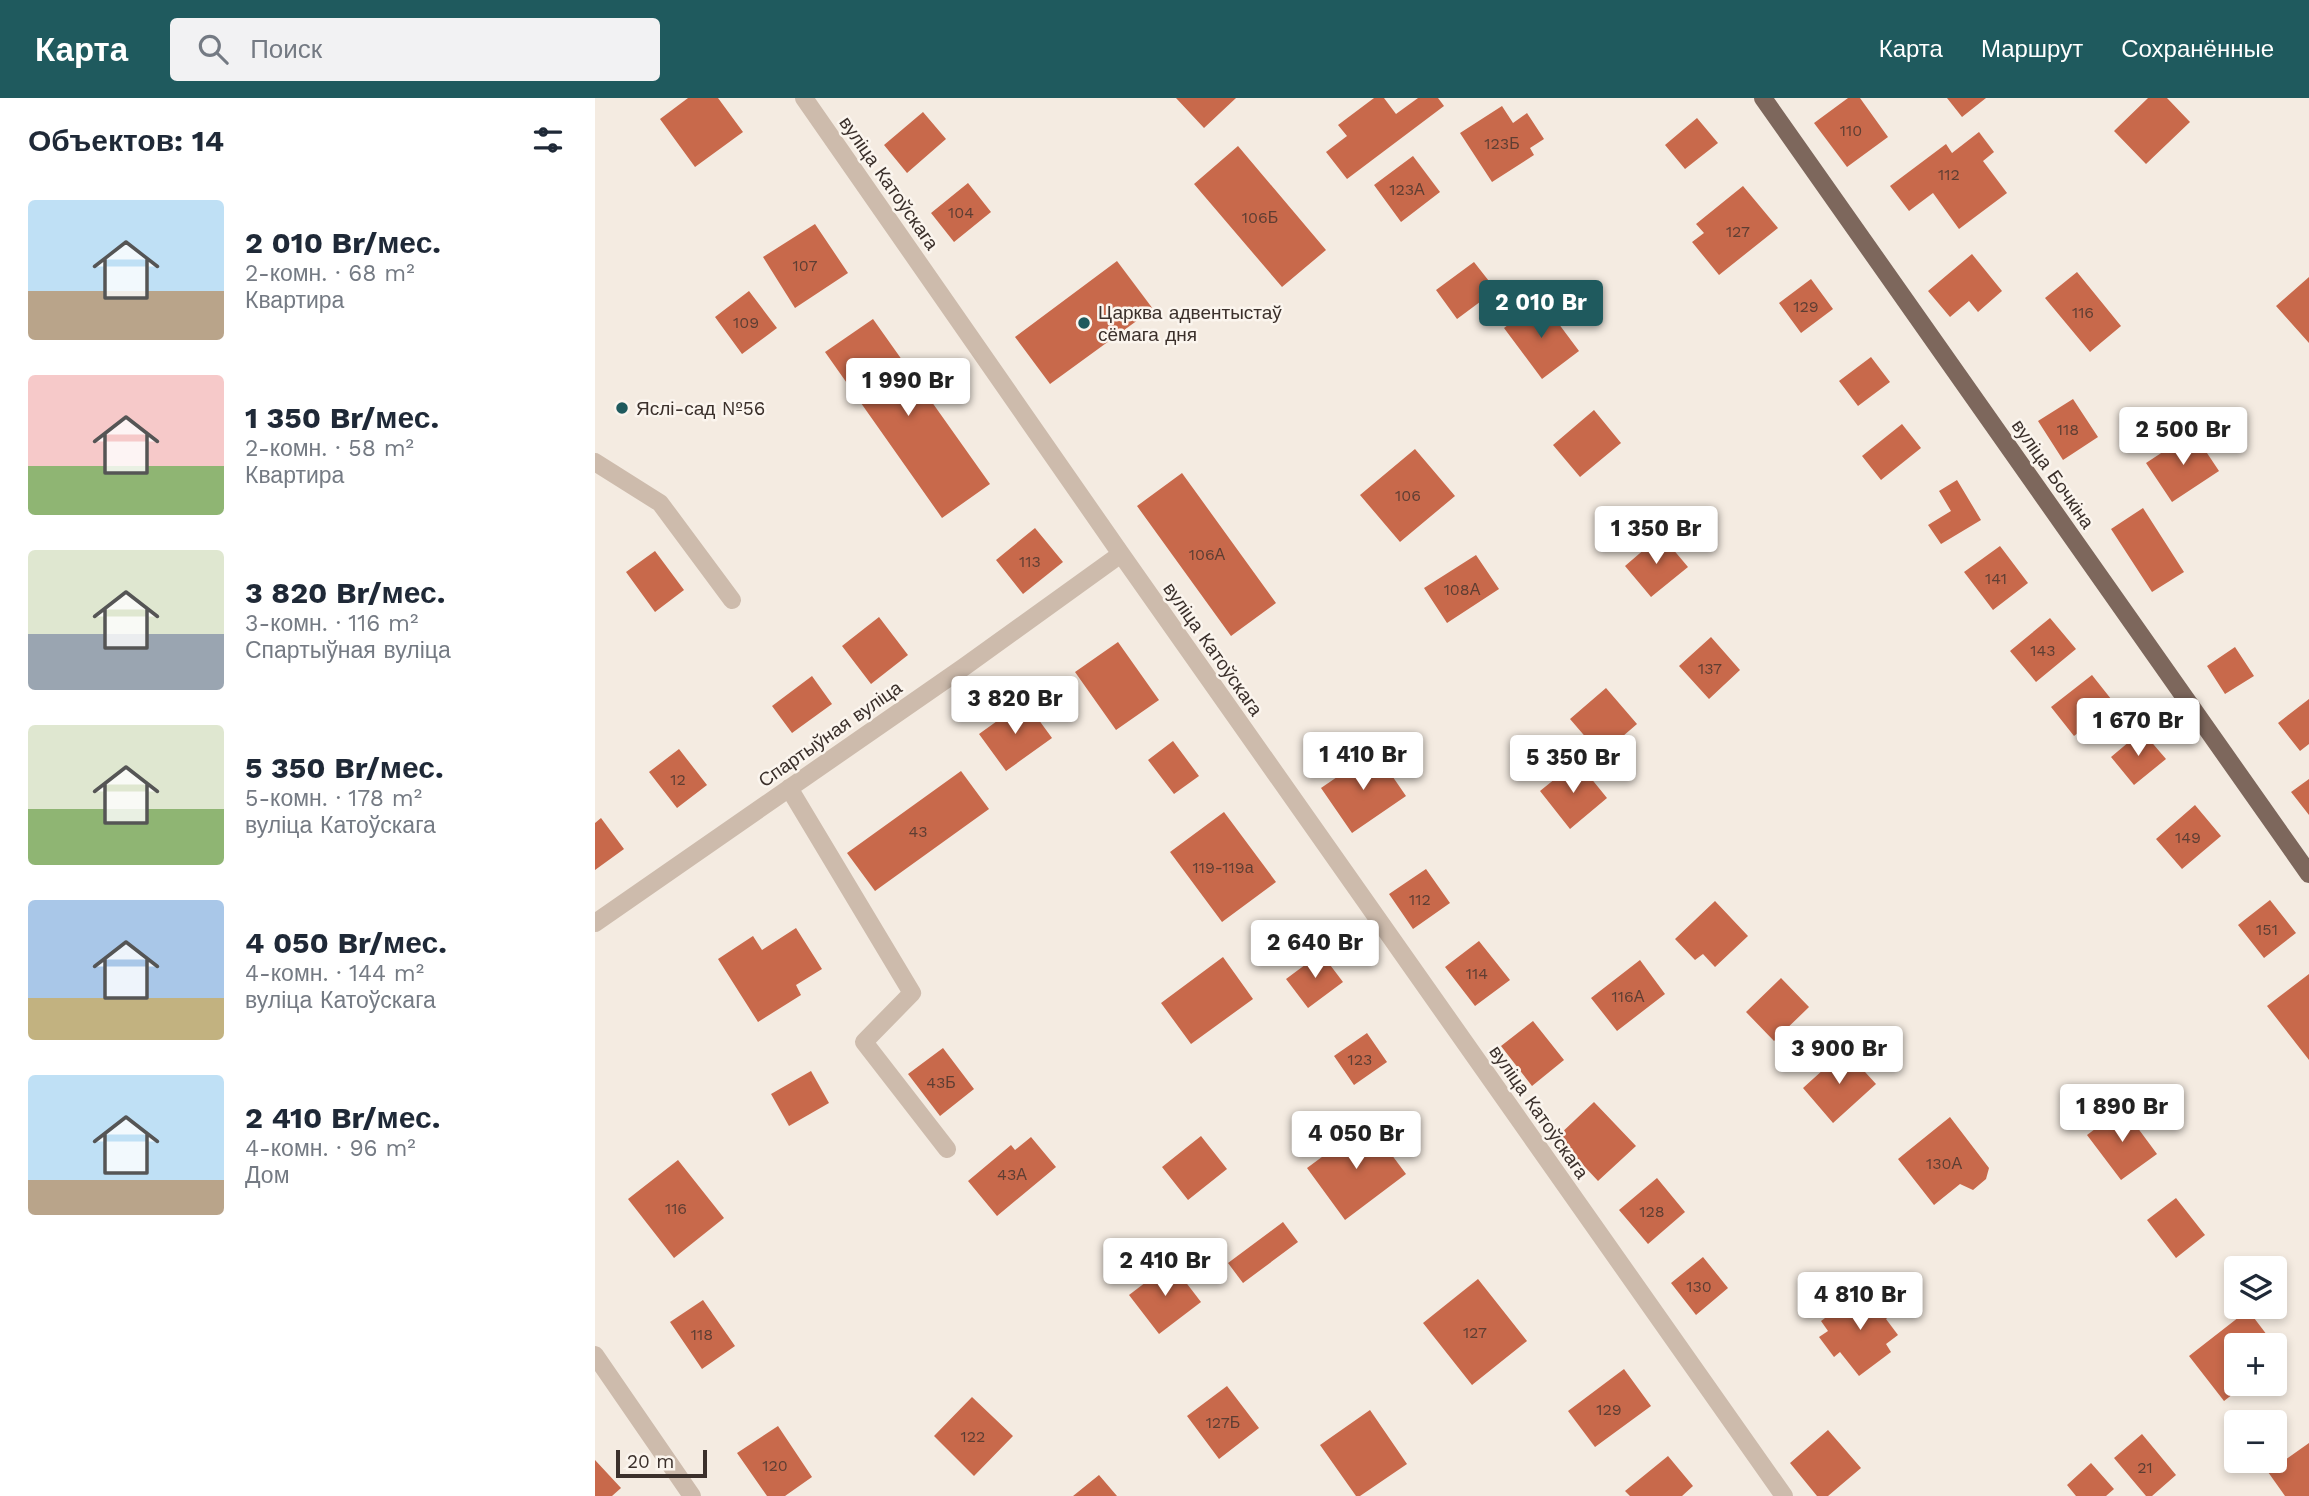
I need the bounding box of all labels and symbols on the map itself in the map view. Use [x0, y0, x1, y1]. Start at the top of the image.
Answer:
street label: вуліца Катоўскага [834, 112, 944, 255]
house number: 110 [1840, 121, 1862, 140]
house number: 123Б [1484, 134, 1520, 153]
house number: 112 [1938, 165, 1960, 184]
house number: 123А [1389, 180, 1425, 199]
house number: 104 [948, 203, 974, 222]
house number: 106Б [1242, 208, 1278, 227]
house number: 127 [1726, 222, 1750, 241]
house number: 107 [793, 256, 817, 275]
pin: 2 010 Br [1469, 280, 1613, 340]
house number: 129 [1793, 297, 1819, 316]
place label: Царква адвентыстаў сёмага дня [1098, 301, 1282, 346]
house number: 116 [2072, 303, 2094, 322]
house number: 109 [733, 313, 759, 332]
marker: Царква адвентыстаў сёмага дня [1076, 315, 1092, 331]
pin: 1 990 Br [836, 358, 980, 418]
place label: Яслі-сад №56 [636, 397, 765, 420]
marker: Яслі-сад №56 [614, 400, 630, 416]
pin: 2 500 Br [2111, 408, 2255, 467]
street label: вуліца Бочкіна [2007, 415, 2099, 533]
house number: 118 [2057, 420, 2079, 439]
house number: 106 [1395, 486, 1421, 505]
pin: 1 350 Br [1584, 506, 1728, 566]
house number: 106А [1189, 545, 1226, 564]
house number: 113 [1019, 552, 1041, 571]
house number: 141 [1985, 569, 2007, 588]
street label: вуліца Катоўскага [1158, 578, 1268, 721]
house number: 108А [1444, 580, 1481, 599]
house number: 143 [2030, 641, 2056, 660]
house number: 137 [1698, 659, 1722, 678]
street label: Спартыўная вуліца [754, 676, 907, 792]
pin: 3 820 Br [943, 676, 1087, 736]
pin: 1 670 Br [2066, 698, 2210, 758]
pin: 1 410 Br [1291, 732, 1435, 792]
pin: 5 350 Br [1501, 736, 1645, 795]
house number: 12 [670, 770, 686, 789]
house number: 43 [908, 822, 928, 841]
house number: 149 [2175, 828, 2201, 847]
house number: 119-119а [1192, 858, 1254, 877]
house number: 112 [1409, 890, 1431, 909]
pin: 2 640 Br [1243, 920, 1387, 980]
house number: 151 [2256, 920, 2278, 939]
house number: 114 [1466, 964, 1488, 983]
house number: 116А [1612, 987, 1645, 1006]
pin: 3 900 Br [1767, 1026, 1911, 1086]
street label: вуліца Катоўскага [1484, 1041, 1594, 1184]
house number: 123 [1348, 1050, 1372, 1069]
house number: 43Б [926, 1073, 956, 1092]
pin: 1 890 Br [2050, 1084, 2194, 1144]
pin: 4 050 Br [1284, 1112, 1428, 1171]
house number: 130А [1926, 1154, 1962, 1173]
house number: 43А [997, 1165, 1027, 1184]
house number: 116 [665, 1199, 687, 1218]
house number: 128 [1639, 1202, 1665, 1221]
pin: 2 410 Br [1093, 1238, 1237, 1298]
pin: 4 810 Br [1788, 1272, 1932, 1332]
house number: 130 [1686, 1277, 1712, 1296]
house number: 127 [1463, 1323, 1487, 1342]
house number: 118 [691, 1325, 713, 1344]
house number: 129 [1596, 1400, 1622, 1419]
house number: 127Б [1206, 1413, 1240, 1432]
house number: 122 [961, 1427, 985, 1446]
scale bar [616, 1447, 707, 1479]
house number: 120 [762, 1456, 788, 1475]
house number: 21 [2137, 1458, 2153, 1477]

